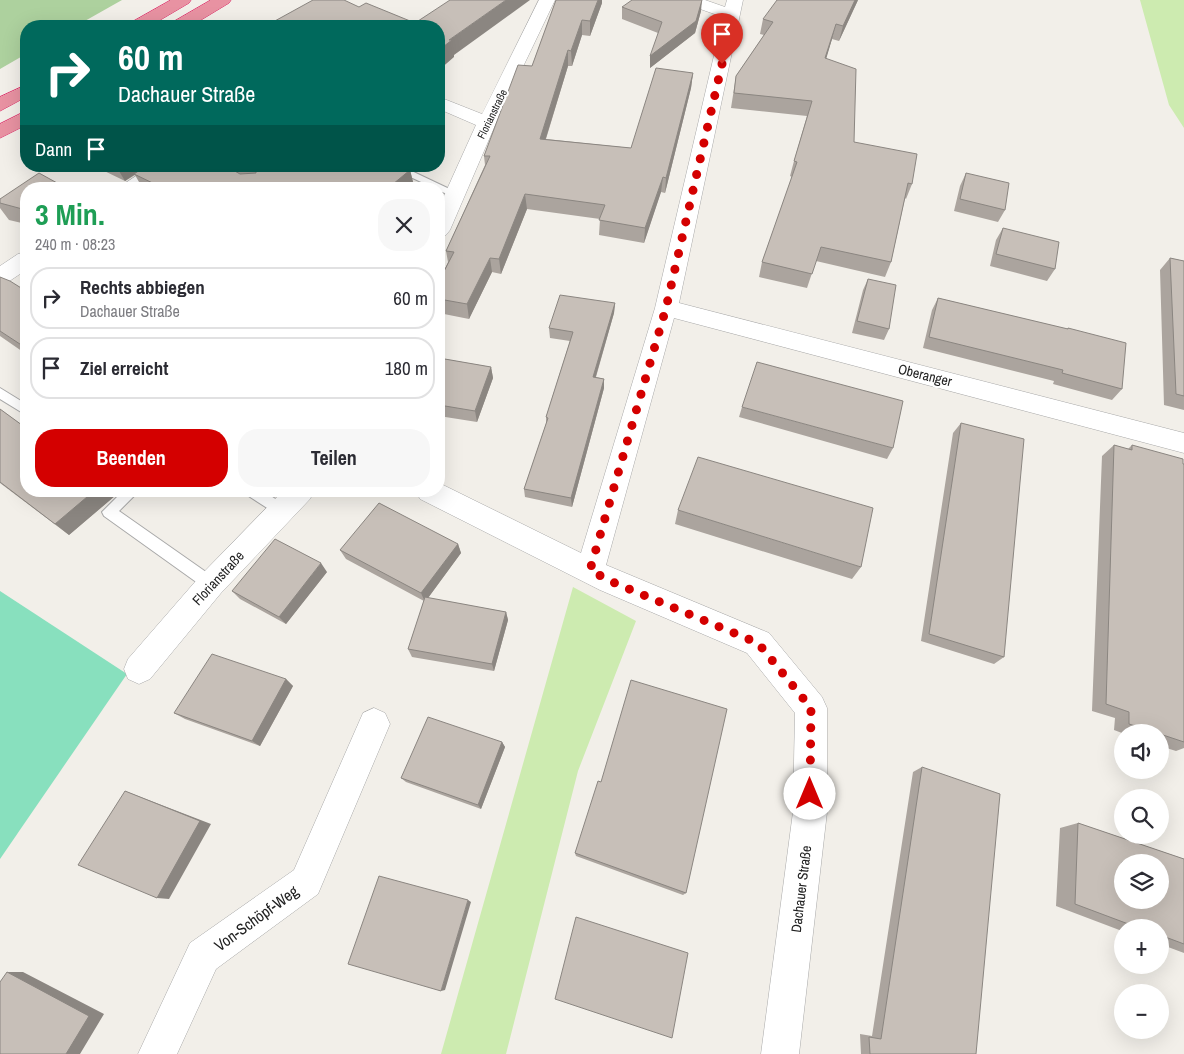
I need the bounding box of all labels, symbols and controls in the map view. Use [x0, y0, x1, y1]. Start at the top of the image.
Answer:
pin [701, 13, 743, 64]
icon: arrive [708, 20, 736, 48]
text: 60 m [118, 34, 183, 81]
icon: right [35, 40, 100, 105]
text: Dachauer Straße [118, 79, 255, 109]
street label: Florianstraße [474, 87, 510, 141]
icon: arrive [82, 135, 110, 163]
text: Dann [35, 136, 72, 162]
text: 3 Min. [35, 194, 105, 234]
button: close [378, 199, 430, 251]
text: 240 m · 08:23 [35, 233, 115, 255]
text: Rechts abbiegen [80, 274, 205, 300]
icon: right [37, 284, 65, 312]
text: 60 m [393, 285, 428, 311]
text: Dachauer Straße [80, 300, 180, 322]
icon: arrive [37, 354, 65, 382]
text: Ziel erreicht [80, 355, 168, 381]
text: 180 m [385, 355, 428, 381]
street label: Oberanger [896, 360, 954, 390]
button: Beenden [35, 429, 228, 487]
button: Teilen [238, 429, 430, 487]
street label: Florianstraße [188, 547, 248, 609]
map controls [1114, 724, 1169, 1039]
button: sound [1114, 724, 1169, 779]
position arrow [783, 767, 835, 819]
button: search [1114, 789, 1169, 844]
street label: Dachauer Straße [787, 845, 815, 933]
button: layers [1114, 854, 1169, 909]
street label: Von-Schöpf-Weg [210, 880, 303, 956]
button: + [1114, 919, 1169, 974]
button: − [1114, 984, 1169, 1039]

